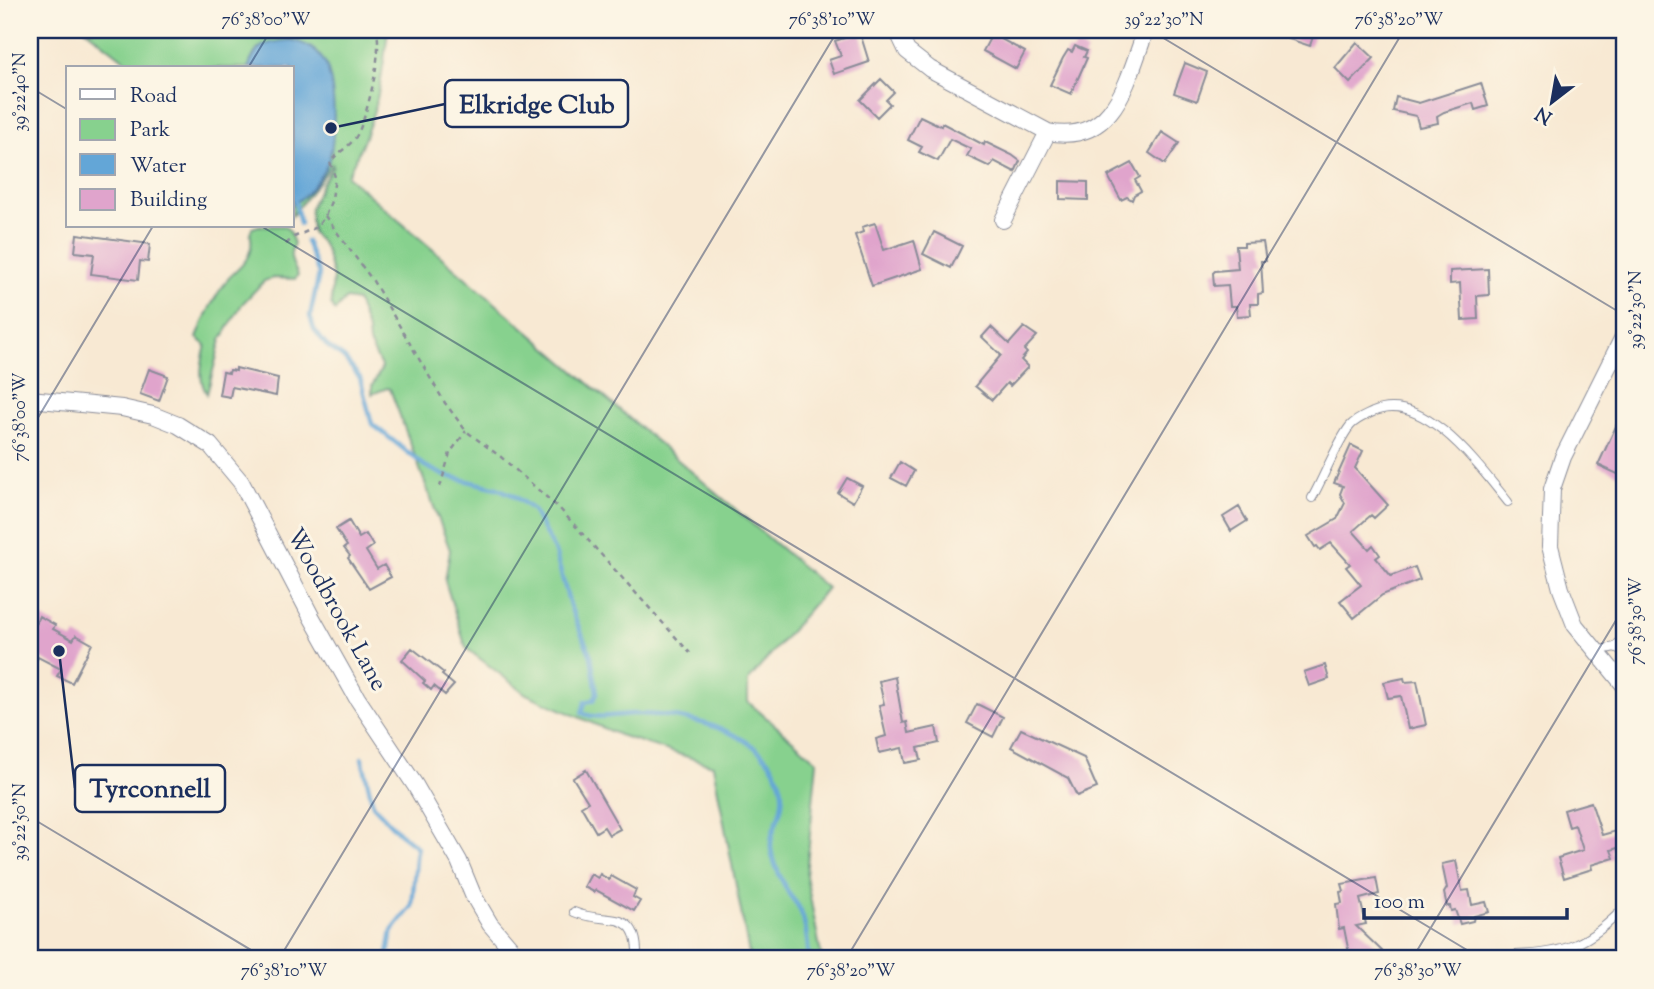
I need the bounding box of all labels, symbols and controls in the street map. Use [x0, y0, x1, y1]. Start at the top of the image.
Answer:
text: 76°38'00"W [222, 8, 310, 34]
text: 76°38'10"W [789, 8, 875, 34]
text: 39°22'30"N [1124, 8, 1204, 34]
text: 76°38'20"W [1355, 8, 1443, 34]
text: 39°22'40"N [8, 52, 34, 132]
legend [66, 66, 294, 228]
north arrow [1518, 66, 1588, 136]
callout: Elkridge Club [445, 80, 628, 127]
text: Road [130, 82, 177, 112]
text: Elkridge Club [459, 88, 615, 125]
text: N [1531, 99, 1558, 130]
text: Park [130, 116, 171, 146]
text: Water [130, 152, 187, 182]
text: Building [130, 186, 207, 216]
text: 39°22'30"N [1624, 270, 1650, 350]
text: 76°38'00"W [8, 373, 34, 461]
street label: Woodbrook Lane [277, 522, 395, 698]
text: 76°38'30"W [1624, 577, 1650, 665]
callout: Tyrconnell [75, 765, 225, 812]
text: Tyrconnell [89, 772, 212, 809]
text: 39°22'50"N [8, 783, 34, 861]
scale bar [1364, 877, 1566, 921]
text: 100 m [1374, 888, 1425, 918]
text: 76°38'10"W [241, 959, 327, 985]
text: 76°38'20"W [807, 959, 895, 985]
text: 76°38'30"W [1374, 959, 1462, 985]

